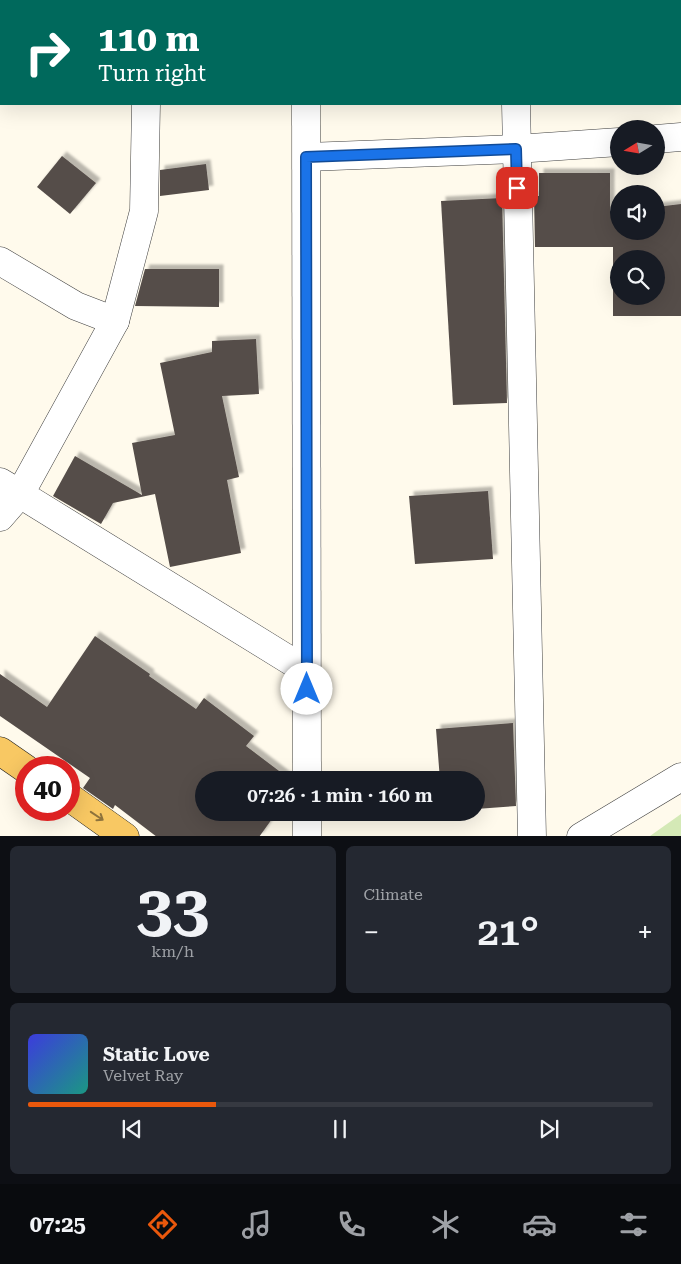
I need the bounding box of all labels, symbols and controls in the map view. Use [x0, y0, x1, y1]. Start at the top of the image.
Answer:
text: 110 m [98, 19, 199, 60]
icon: right [15, 20, 80, 85]
text: Turn right [98, 61, 206, 86]
north arrow [610, 120, 665, 175]
map controls [610, 120, 665, 305]
pin [496, 167, 538, 209]
icon: arrive [503, 174, 531, 202]
button: sound [610, 185, 665, 240]
button: search [610, 250, 665, 305]
position arrow [280, 662, 332, 714]
speed limit sign: 40 [15, 756, 80, 821]
text: 07:26 · 1 min · 160 m [247, 784, 433, 807]
one-way arrow [90, 812, 104, 822]
text: 33 [136, 871, 209, 947]
text: Climate [364, 885, 423, 904]
text: 21° [478, 910, 539, 954]
text: − [364, 916, 379, 949]
text: + [637, 916, 653, 949]
text: km/h [151, 942, 194, 961]
text: Static Love [103, 1043, 210, 1066]
text: Velvet Ray [103, 1066, 183, 1085]
icon: previous [118, 1115, 146, 1143]
icon: pause [326, 1115, 354, 1143]
icon: next [535, 1115, 563, 1143]
icon: directions [145, 1207, 180, 1242]
icon: music [239, 1207, 274, 1242]
icon: phone [334, 1207, 369, 1242]
icon: climate [428, 1207, 463, 1242]
icon: car [522, 1207, 557, 1242]
icon: filters [616, 1207, 651, 1242]
text: 07:25 [30, 1212, 86, 1237]

